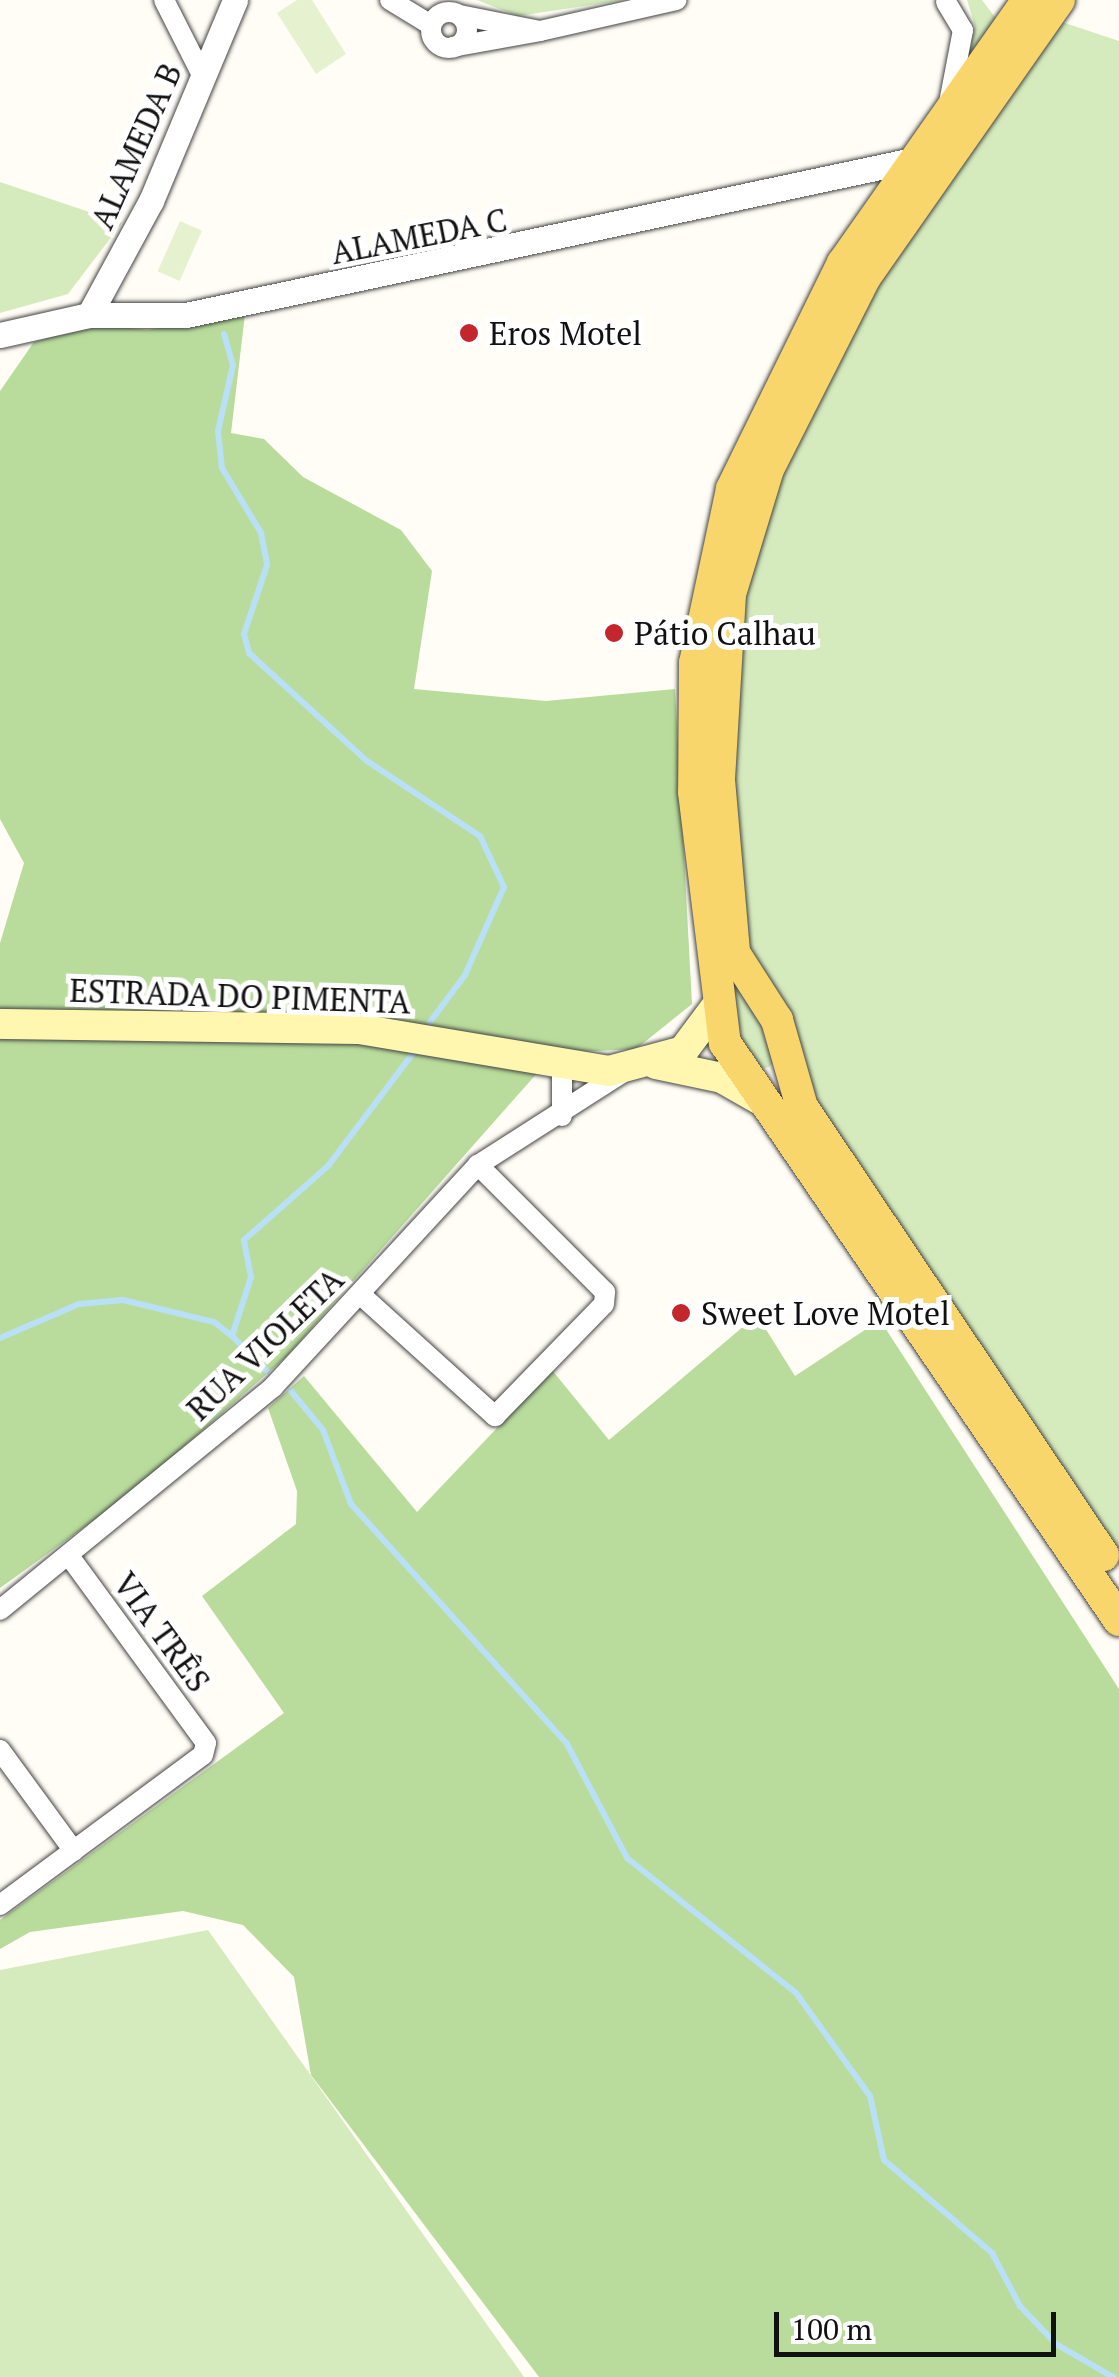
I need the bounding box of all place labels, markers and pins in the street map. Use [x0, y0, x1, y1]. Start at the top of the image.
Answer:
place label: Eros Motel [489, 314, 642, 352]
marker: Eros Motel [458, 322, 480, 344]
place label: Pátio Calhau [634, 614, 816, 652]
marker: Pátio Calhau [603, 622, 625, 644]
place label: Sweet Love Motel [701, 1294, 950, 1332]
marker: Sweet Love Motel [670, 1302, 692, 1324]

